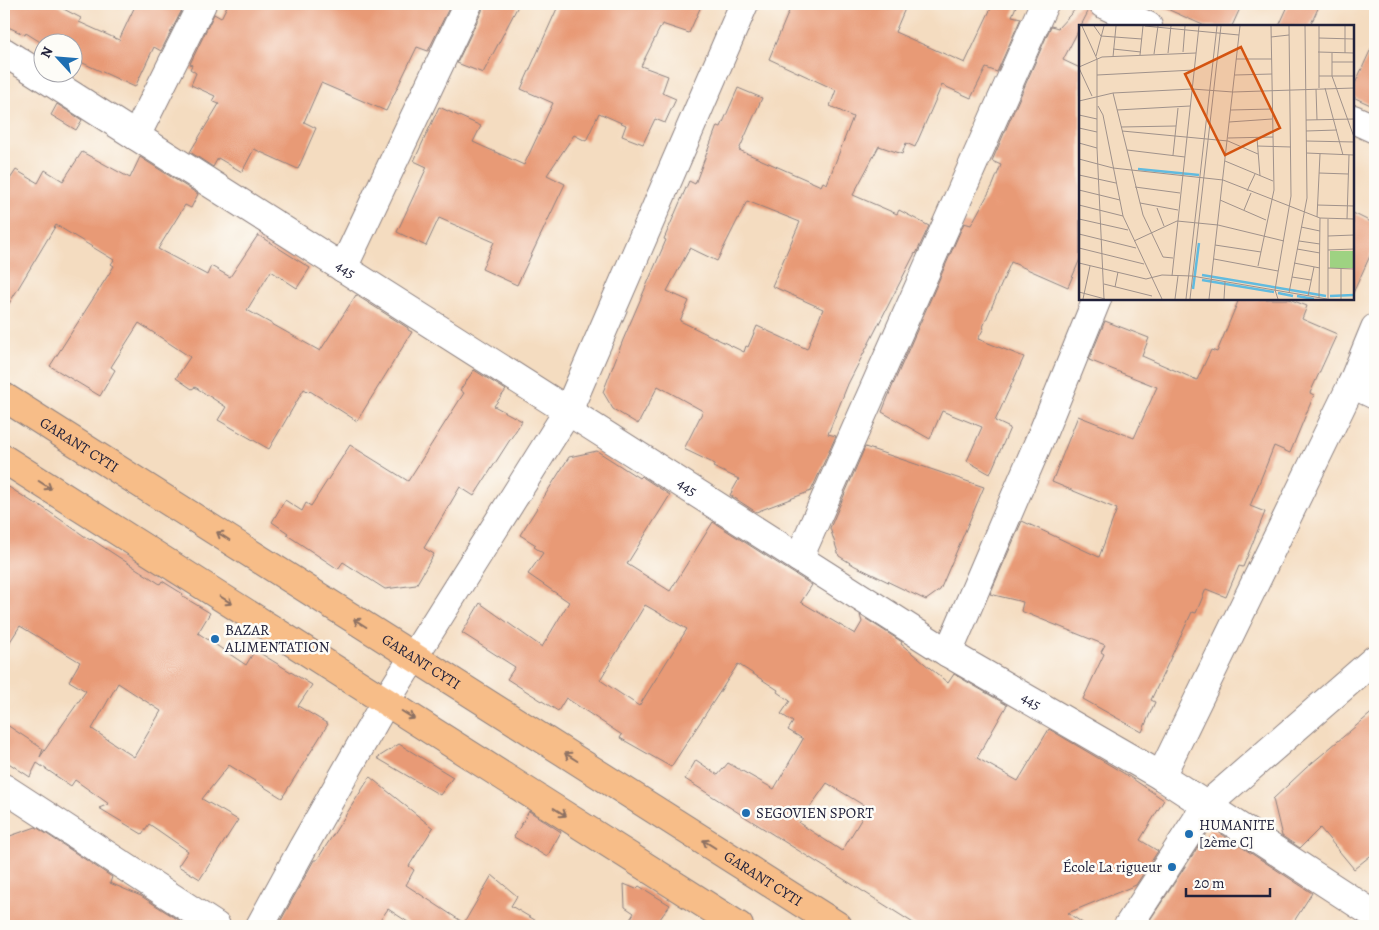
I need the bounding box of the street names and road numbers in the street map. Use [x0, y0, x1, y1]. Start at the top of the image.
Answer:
street label: 445 [332, 256, 359, 283]
street label: GARANT CYTI [36, 412, 122, 477]
street label: 445 [673, 473, 701, 501]
street label: GARANT CYTI [378, 629, 464, 694]
street label: 445 [1017, 687, 1045, 715]
street label: GARANT CYTI [720, 846, 806, 911]

